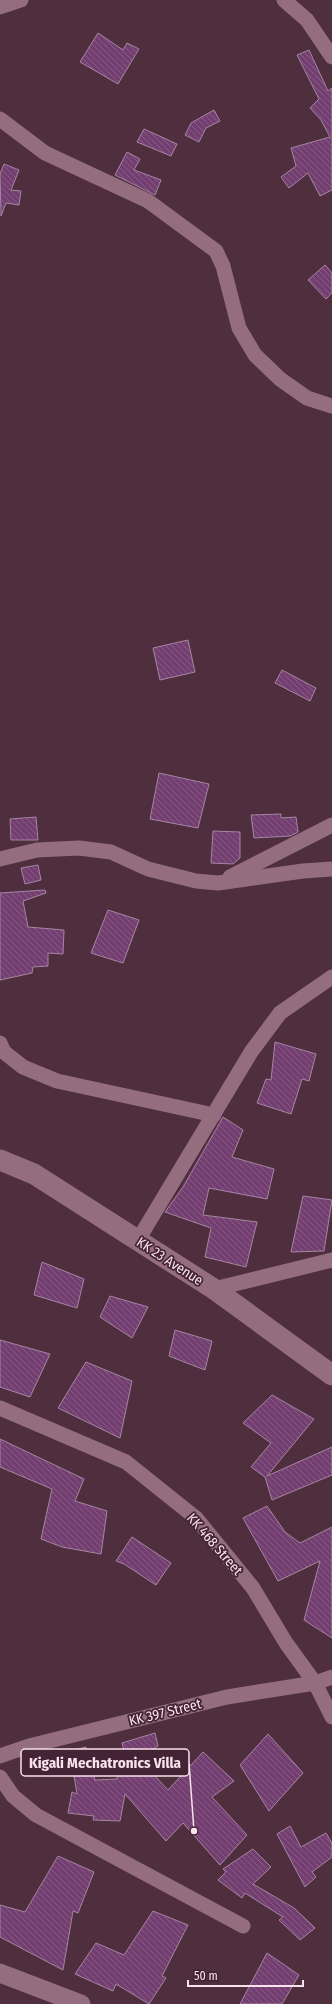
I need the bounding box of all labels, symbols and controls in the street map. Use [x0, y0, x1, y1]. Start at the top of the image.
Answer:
street label: KK 23 Avenue [133, 1234, 206, 1289]
street label: KK 468 Street [183, 1510, 246, 1579]
street label: KK 397 Street [127, 1695, 204, 1730]
callout: Kigali Mechatronics Villa [21, 1749, 189, 1776]
text: Kigali Mechatronics Villa [29, 1754, 182, 1772]
scale bar [188, 1962, 303, 1988]
text: 50 m [194, 1969, 218, 1983]

